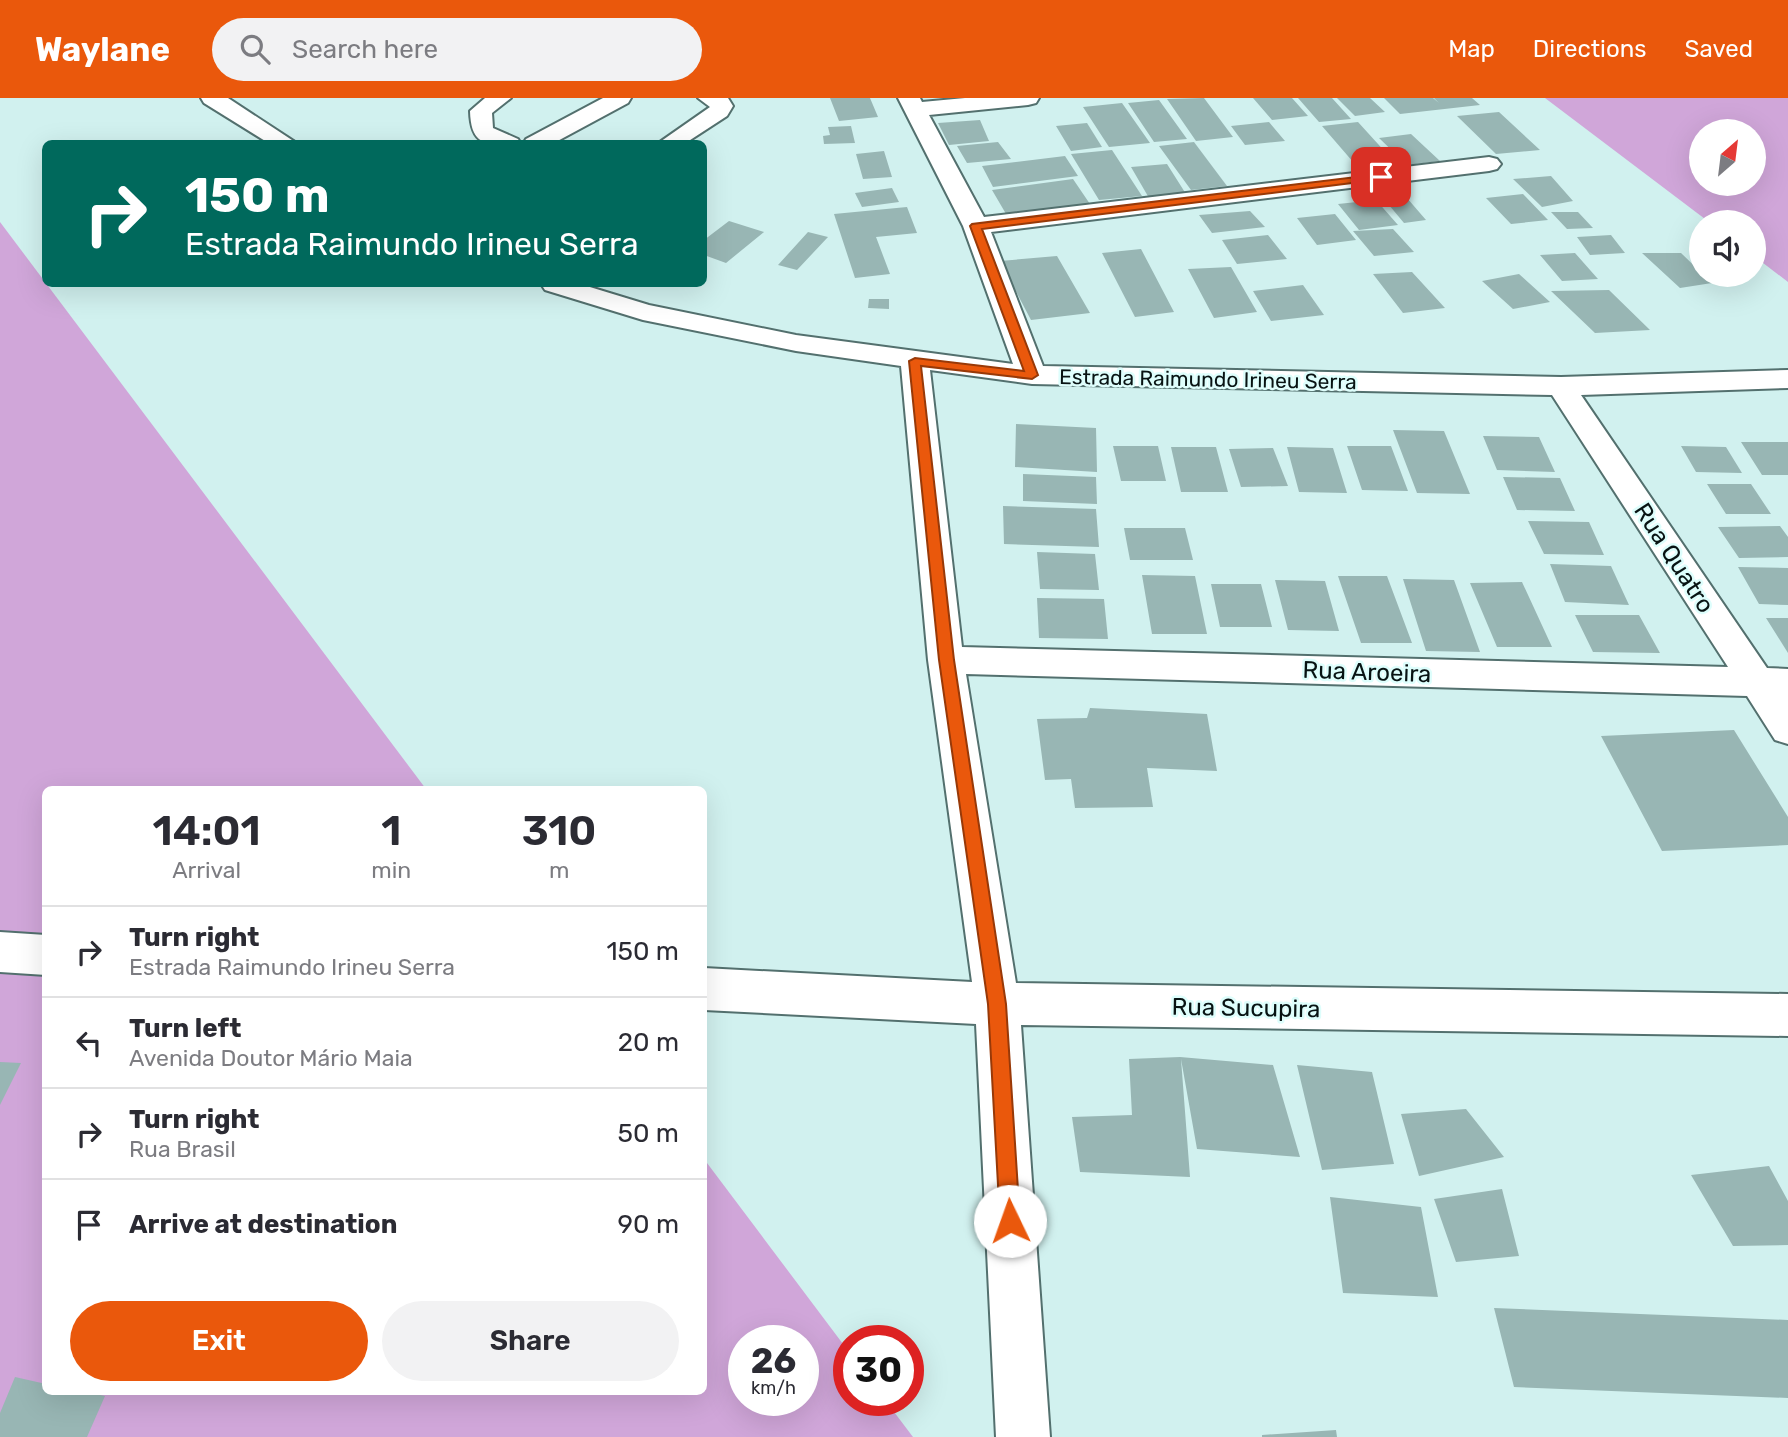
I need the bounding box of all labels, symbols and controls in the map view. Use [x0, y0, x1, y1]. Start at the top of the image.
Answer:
search box [212, 18, 702, 81]
text: Waylane [35, 30, 170, 69]
icon: search [236, 30, 274, 68]
text: Search here [292, 34, 438, 65]
text: Map [1448, 35, 1495, 63]
text: Directions [1533, 35, 1646, 63]
text: Saved [1684, 35, 1753, 63]
north arrow [1689, 119, 1766, 196]
map controls [1689, 119, 1766, 287]
pin [1351, 147, 1411, 207]
icon: arrive [1362, 158, 1400, 196]
text: 150 m [185, 166, 330, 224]
icon: right [70, 168, 161, 259]
button: sound [1689, 210, 1766, 287]
text: Estrada Raimundo Irineu Serra [185, 225, 639, 263]
street label: Estrada Raimundo Irineu Serra [1059, 364, 1357, 394]
street label: Rua Quatro [1628, 498, 1720, 618]
street label: Rua Aroeira [1302, 656, 1432, 688]
text: 14:01 [153, 806, 261, 856]
text: 1 [381, 806, 401, 856]
text: 310 [522, 806, 596, 856]
text: Arrival [172, 856, 241, 884]
text: min [371, 856, 411, 884]
text: m [549, 856, 569, 884]
text: Turn right [129, 922, 259, 953]
icon: right [70, 933, 108, 971]
text: 150 m [606, 936, 679, 967]
text: Estrada Raimundo Irineu Serra [129, 953, 455, 981]
street label: Rua Sucupira [1171, 993, 1321, 1023]
text: Turn left [129, 1013, 241, 1044]
icon: left [70, 1024, 108, 1062]
text: 20 m [618, 1027, 679, 1058]
text: Avenida Doutor Mário Maia [129, 1044, 413, 1072]
text: Turn right [129, 1104, 259, 1135]
icon: right [70, 1115, 108, 1153]
text: 50 m [618, 1118, 679, 1149]
text: Rua Brasil [129, 1135, 236, 1163]
position arrow [973, 1184, 1047, 1258]
icon: arrive [70, 1206, 108, 1244]
text: Arrive at destination [129, 1209, 397, 1240]
text: 90 m [618, 1209, 679, 1240]
button: Exit [70, 1301, 368, 1381]
button: Share [382, 1301, 679, 1381]
speed limit sign: 30 [833, 1325, 924, 1416]
text: 26 [751, 1340, 796, 1382]
text: km/h [751, 1377, 796, 1399]

